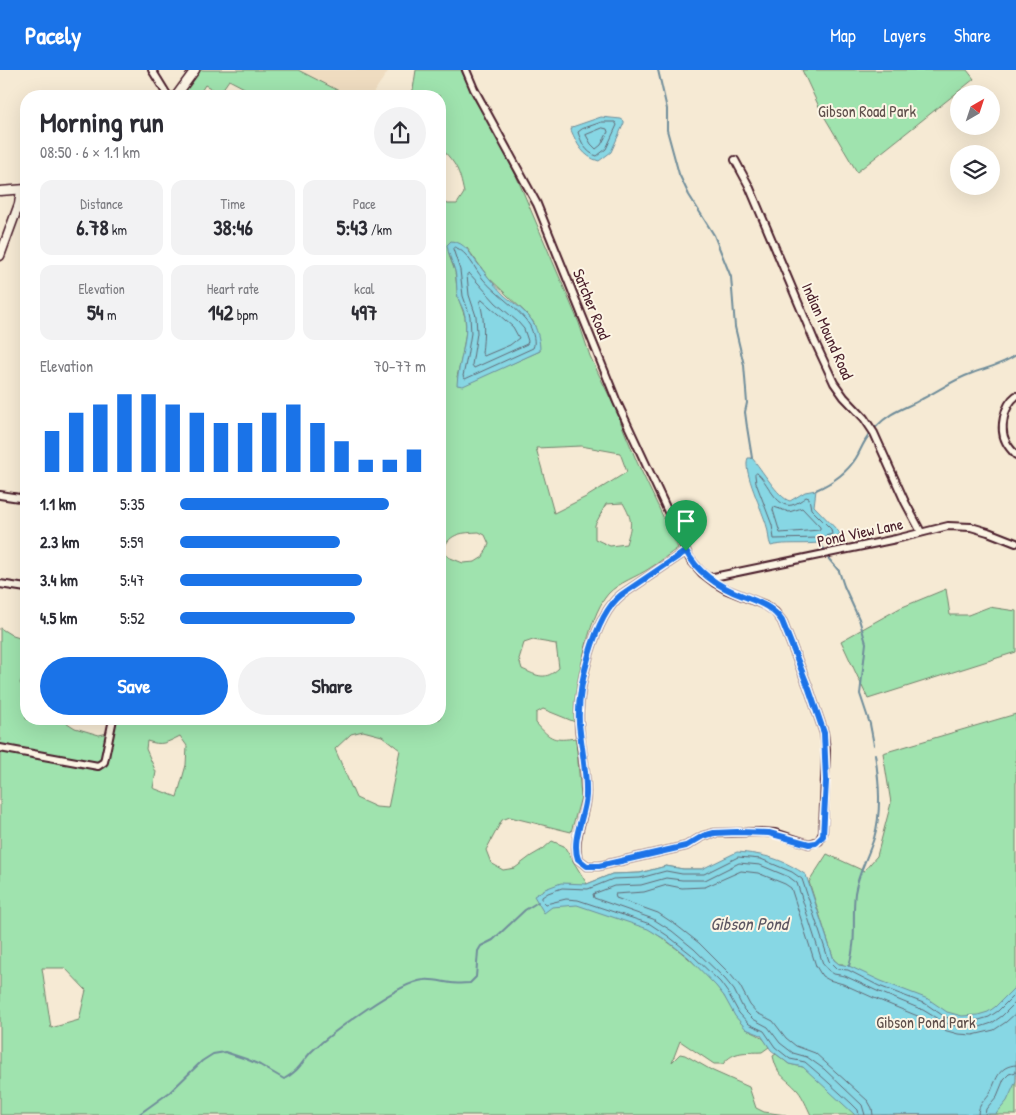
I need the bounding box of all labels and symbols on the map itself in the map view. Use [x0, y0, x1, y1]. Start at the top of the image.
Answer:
north arrow [950, 85, 1000, 135]
park label: Gibson Road Park [818, 100, 916, 122]
street label: Satcher Road [568, 265, 616, 343]
street label: Indian Mound Road [797, 279, 859, 383]
pin [665, 500, 707, 551]
street label: Pond View Lane [815, 512, 906, 552]
water label: Gibson Pond [710, 911, 791, 936]
park label: Gibson Pond Park [876, 1011, 976, 1033]

